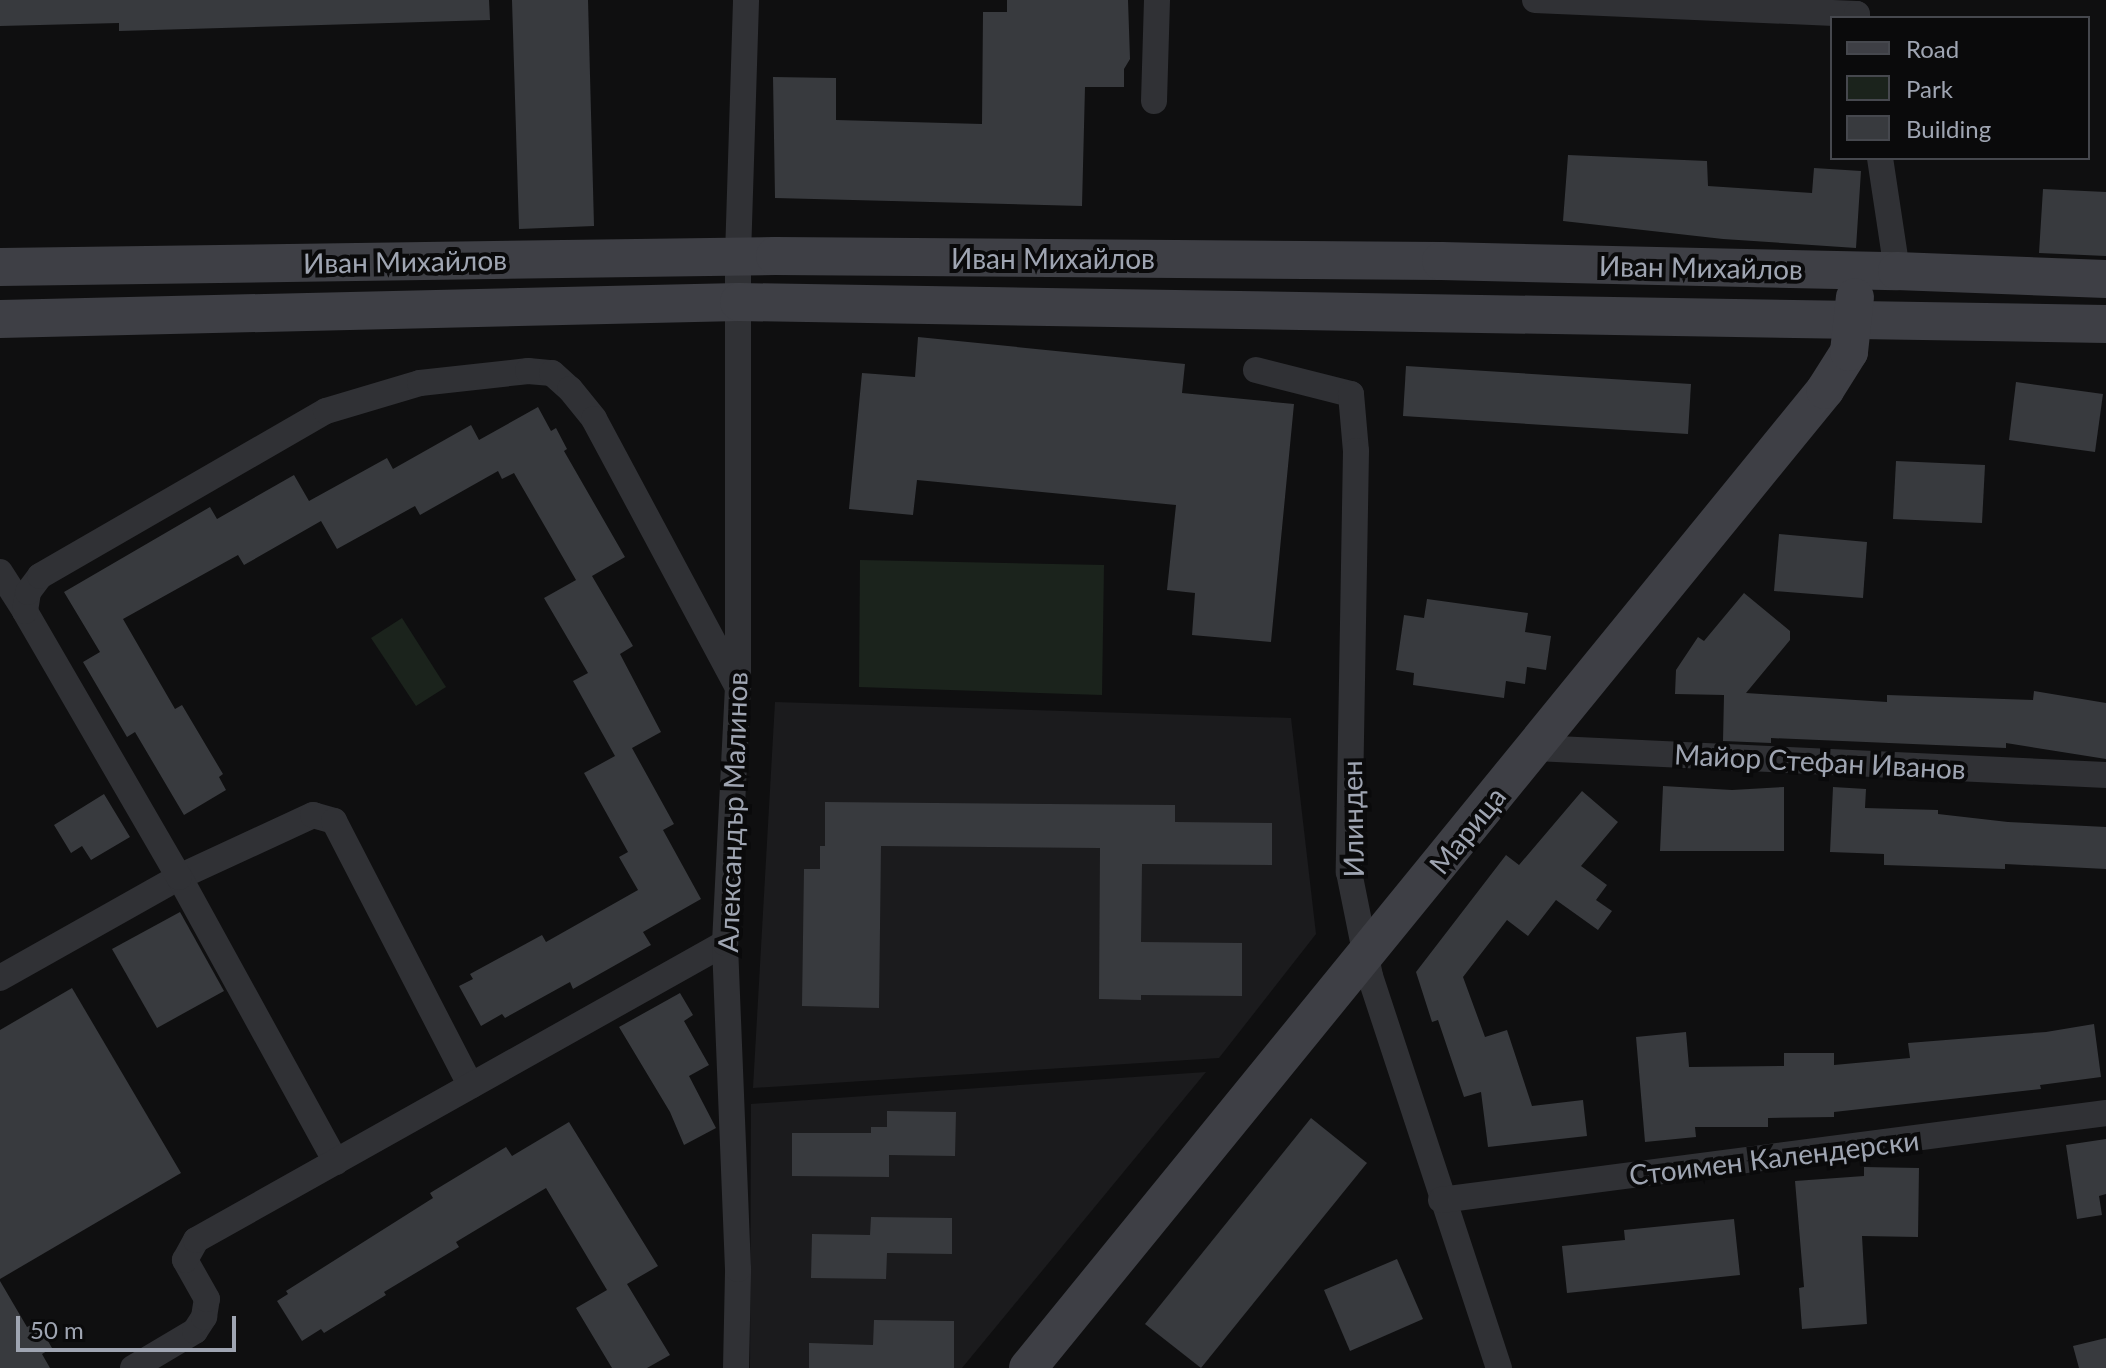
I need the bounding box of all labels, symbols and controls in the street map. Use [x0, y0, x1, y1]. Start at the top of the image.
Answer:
legend [1830, 16, 2090, 160]
text: Road [1906, 34, 1959, 63]
text: Park [1906, 74, 1953, 103]
text: Building [1906, 114, 1991, 143]
street label: Иван Михайлов [951, 241, 1155, 275]
street label: Иван Михайлов [303, 242, 507, 280]
street label: Иван Михайлов [1599, 248, 1803, 286]
street label: Александър Малинов [710, 671, 754, 953]
street label: Майор Стефан Иванов [1673, 737, 1967, 785]
street label: Илинден [1334, 760, 1370, 878]
street label: Марица [1422, 780, 1512, 880]
street label: Стоимен Календерски [1627, 1123, 1921, 1191]
scale bar [20, 1300, 240, 1350]
text: 50 m [30, 1315, 84, 1344]

